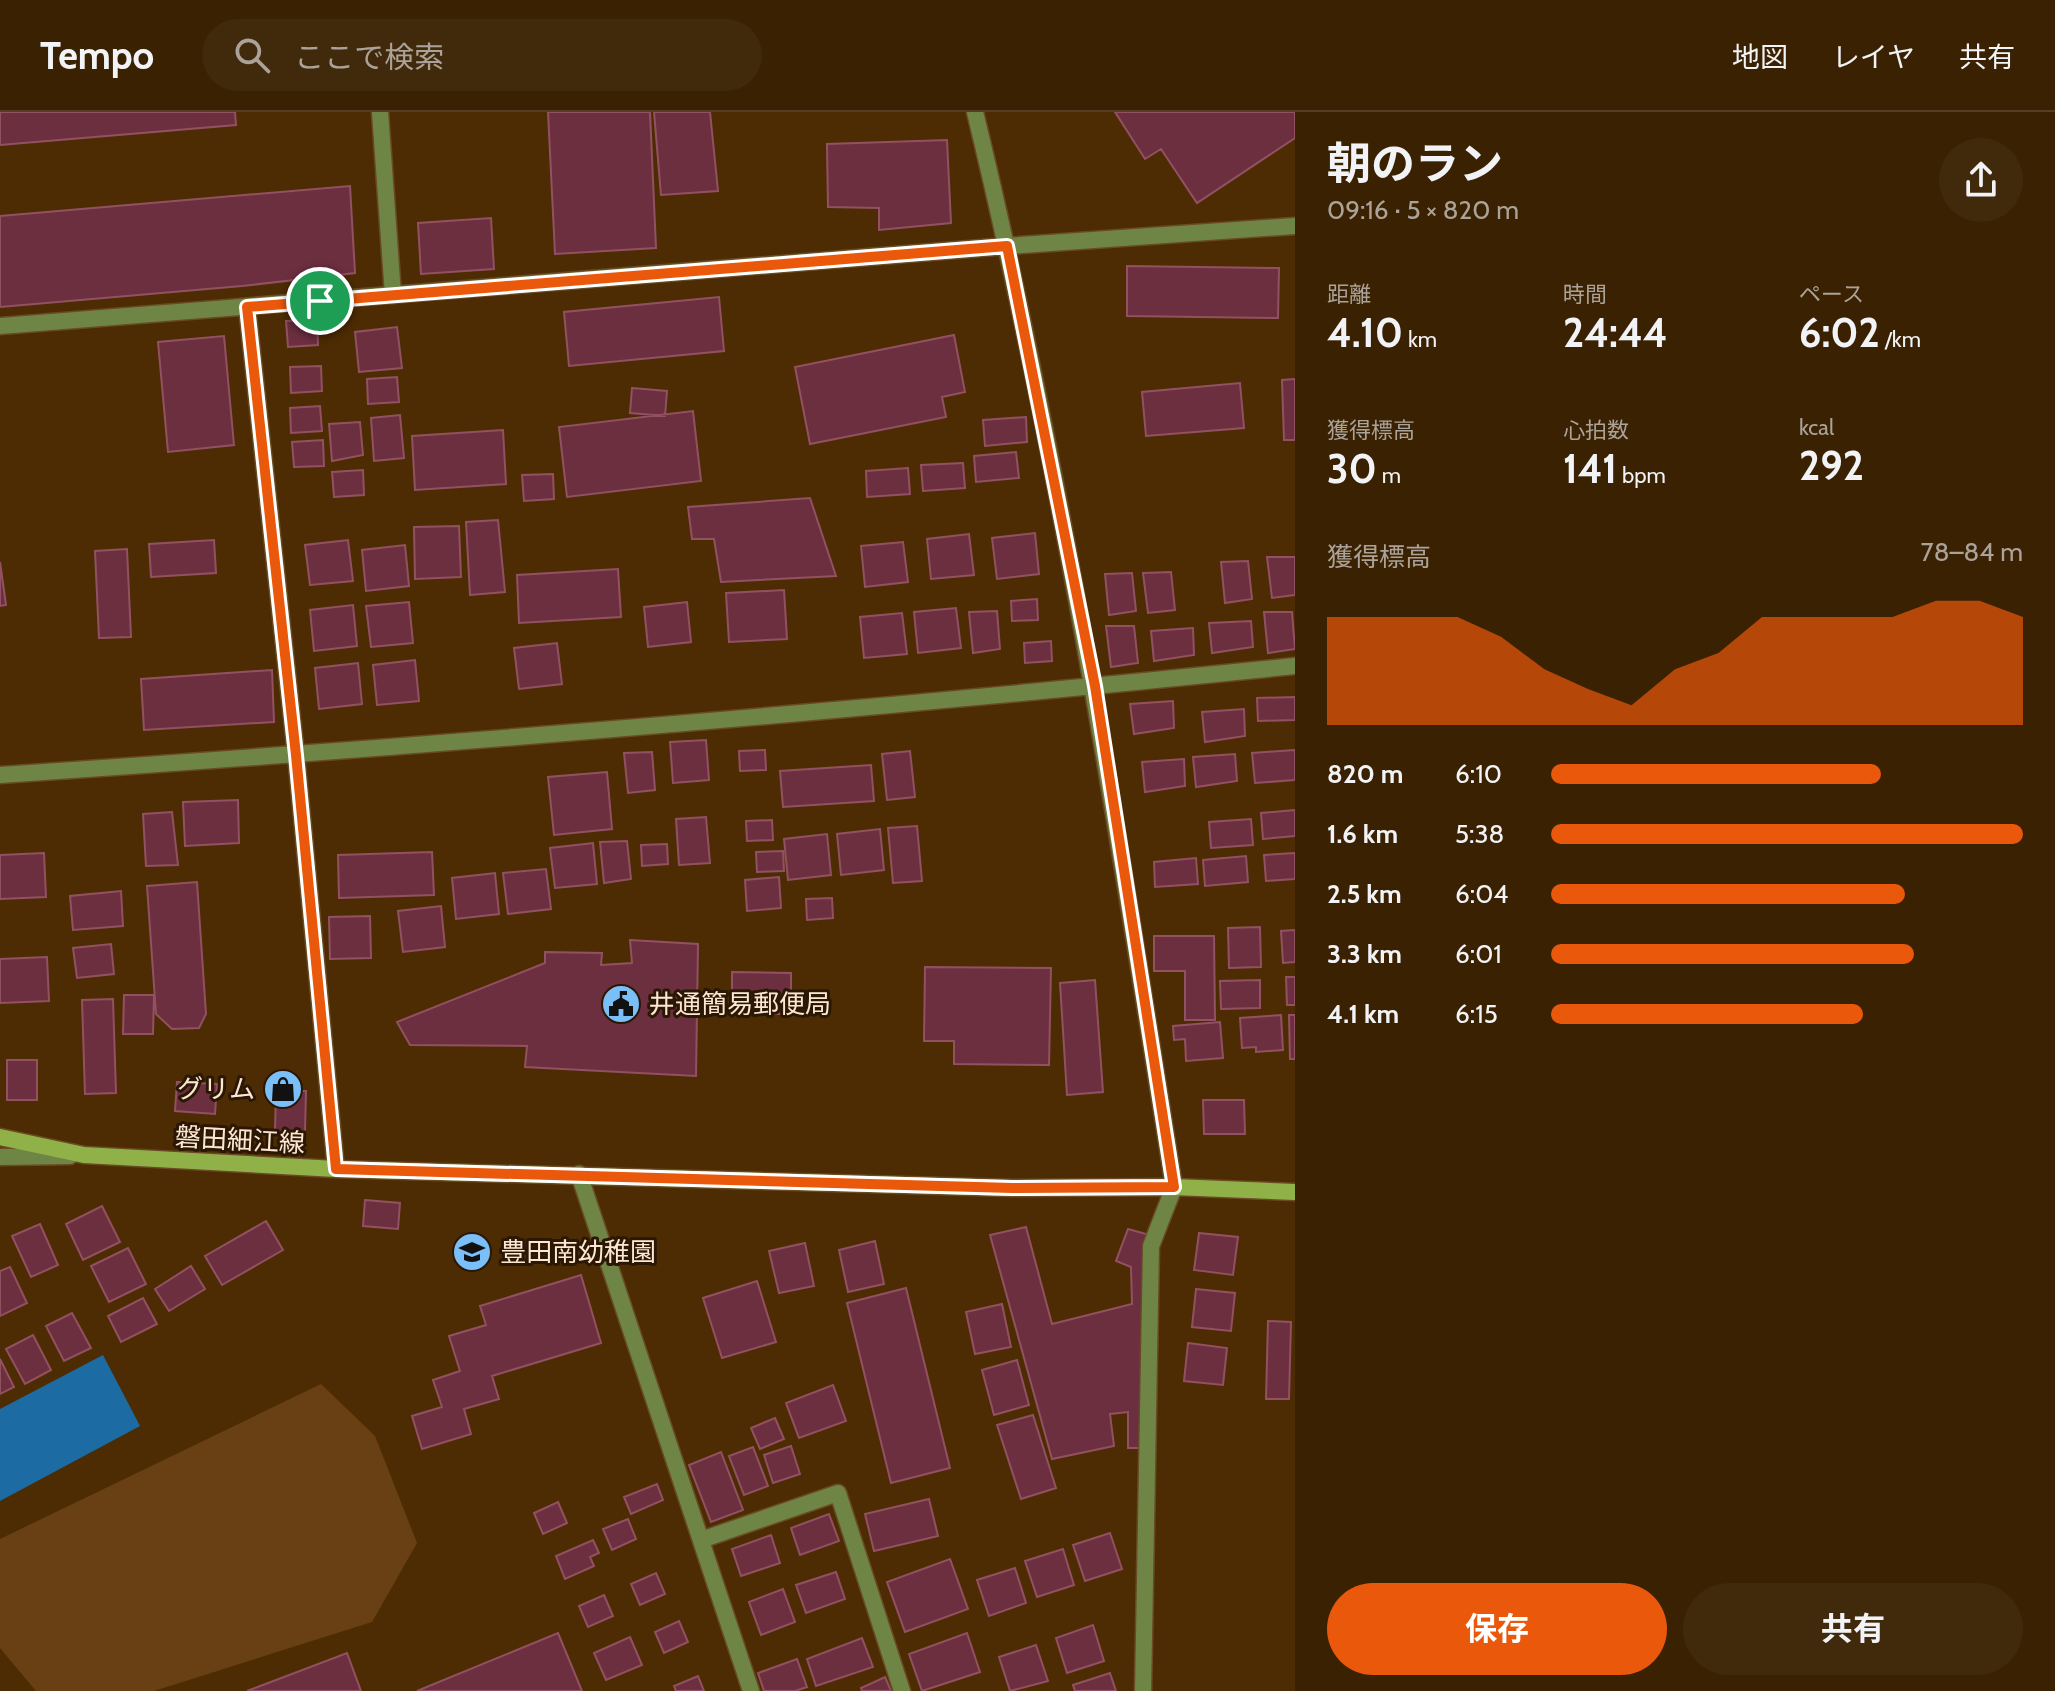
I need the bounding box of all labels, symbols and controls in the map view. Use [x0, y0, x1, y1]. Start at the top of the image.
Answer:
search box [202, 19, 762, 91]
text: Tempo [40, 32, 154, 79]
icon: search [230, 33, 274, 77]
text: ここで検索 [294, 39, 444, 76]
text: 地図 [1732, 40, 1788, 74]
text: レイヤ [1832, 40, 1915, 74]
text: 共有 [1959, 40, 2015, 74]
text: 朝のラン [1327, 137, 1503, 190]
button: share [1939, 138, 2023, 222]
text: 09:16 · 5 × 820 m [1327, 194, 1519, 226]
pin [286, 267, 354, 335]
icon: arrive [298, 279, 342, 323]
text: 距離 [1327, 281, 1371, 308]
text: 時間 [1563, 281, 1607, 308]
text: ペース [1799, 281, 1864, 308]
text: 4.10 [1327, 308, 1403, 357]
text: 24:44 [1563, 308, 1668, 357]
text: 6:02 [1799, 308, 1880, 357]
text: km [1403, 326, 1437, 353]
text: /km [1880, 326, 1921, 353]
text: kcal [1799, 414, 1834, 441]
text: 獲得標高 [1327, 417, 1415, 444]
text: 心拍数 [1563, 417, 1629, 444]
text: 292 [1799, 441, 1864, 490]
text: 30 [1327, 444, 1377, 493]
text: 141 [1563, 444, 1617, 493]
text: m [1377, 462, 1401, 489]
text: bpm [1617, 462, 1666, 489]
text: 78–84 m [1921, 536, 2023, 568]
text: 獲得標高 [1327, 541, 1431, 573]
text: 820 m [1327, 758, 1403, 790]
text: 6:10 [1455, 758, 1502, 790]
text: 1.6 km [1327, 818, 1398, 850]
text: 5:38 [1455, 818, 1504, 850]
text: 2.5 km [1327, 878, 1402, 910]
text: 6:04 [1455, 878, 1508, 910]
text: 3.3 km [1327, 938, 1402, 970]
text: 6:01 [1455, 938, 1502, 970]
public building icon: 井通簡易郵便局 [600, 983, 642, 1025]
place label: 井通簡易郵便局 [649, 988, 831, 1020]
text: 4.1 km [1327, 998, 1399, 1030]
text: 6:15 [1455, 998, 1498, 1030]
shop icon: グリム [262, 1068, 304, 1110]
place label: グリム [177, 1073, 255, 1105]
street label: 磐田細江線 [174, 1121, 306, 1159]
school or university icon: 豊田南幼稚園 [451, 1231, 493, 1273]
place label: 豊田南幼稚園 [500, 1236, 656, 1268]
button: 保存 [1327, 1583, 1667, 1675]
button: 共有 [1683, 1583, 2023, 1675]

